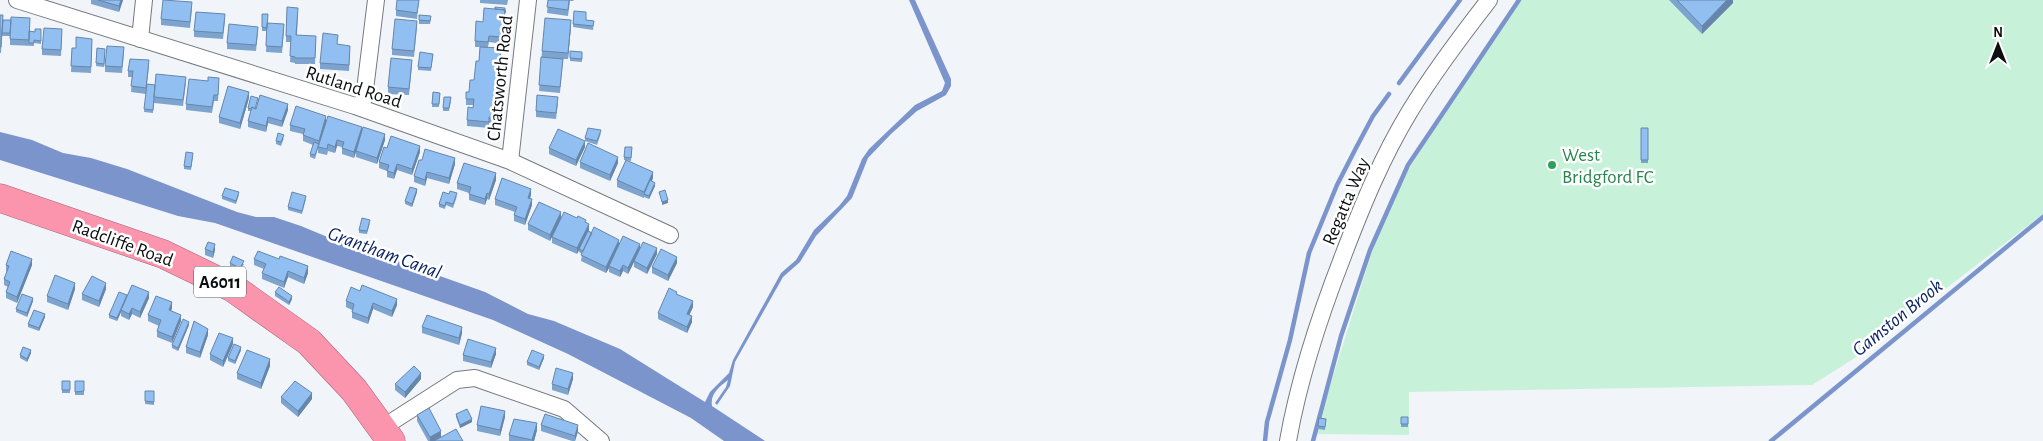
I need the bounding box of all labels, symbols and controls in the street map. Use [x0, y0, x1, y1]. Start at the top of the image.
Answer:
street label: Chatsworth Road [484, 14, 517, 142]
north arrow [1973, 20, 2023, 70]
text: N [1993, 26, 2003, 40]
street label: Rutland Road [303, 63, 404, 112]
place label: West Bridgford FC [1562, 146, 1654, 187]
street label: Regatta Way [1319, 155, 1373, 248]
marker: West Bridgford FC [1546, 159, 1558, 171]
street label: Radcliffe Road [69, 216, 176, 271]
water label: Grantham Canal [325, 223, 444, 283]
road number: A6011 [194, 266, 246, 298]
water label: Gamston Brook [1849, 276, 1947, 360]

